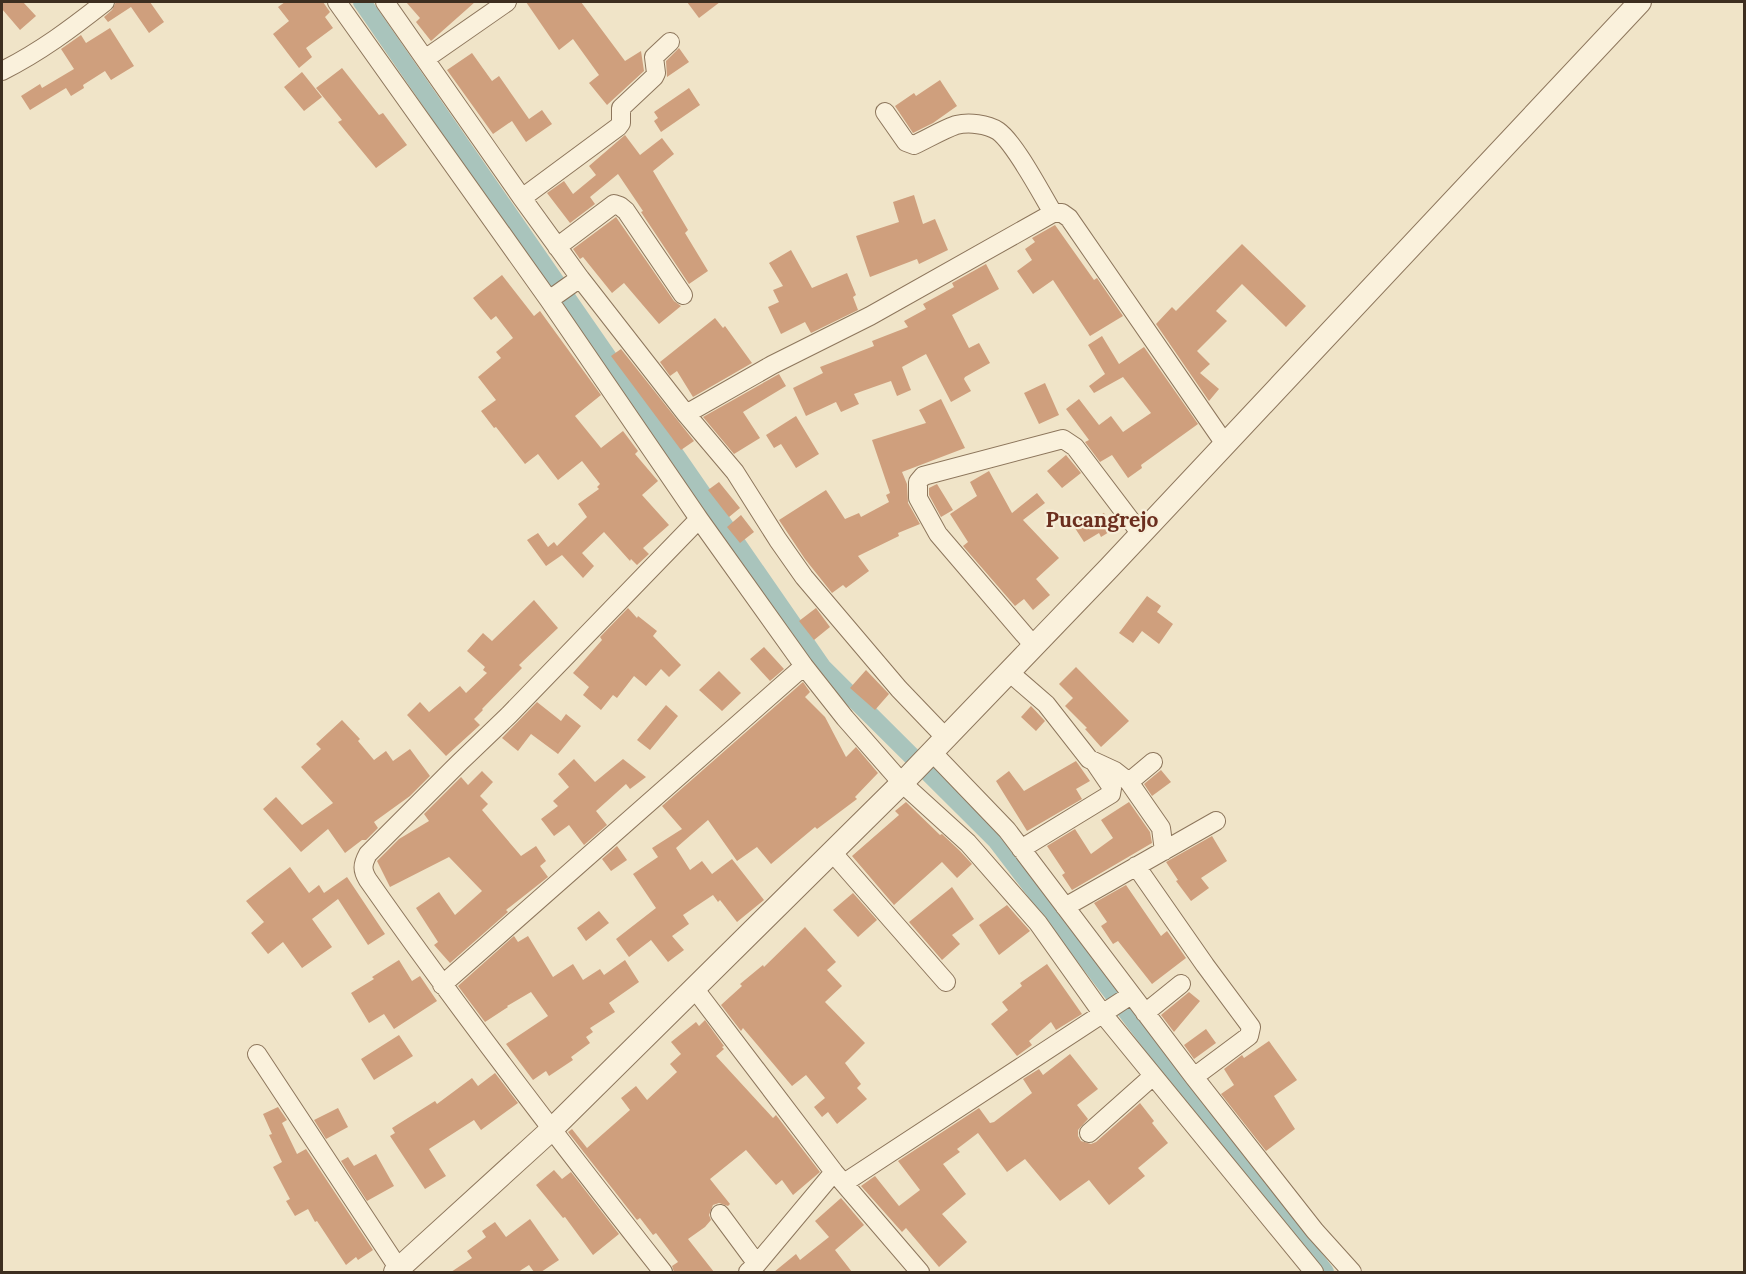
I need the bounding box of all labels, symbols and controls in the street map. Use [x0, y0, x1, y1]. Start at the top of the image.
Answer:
district label: Pucangrejo [1046, 506, 1159, 533]

